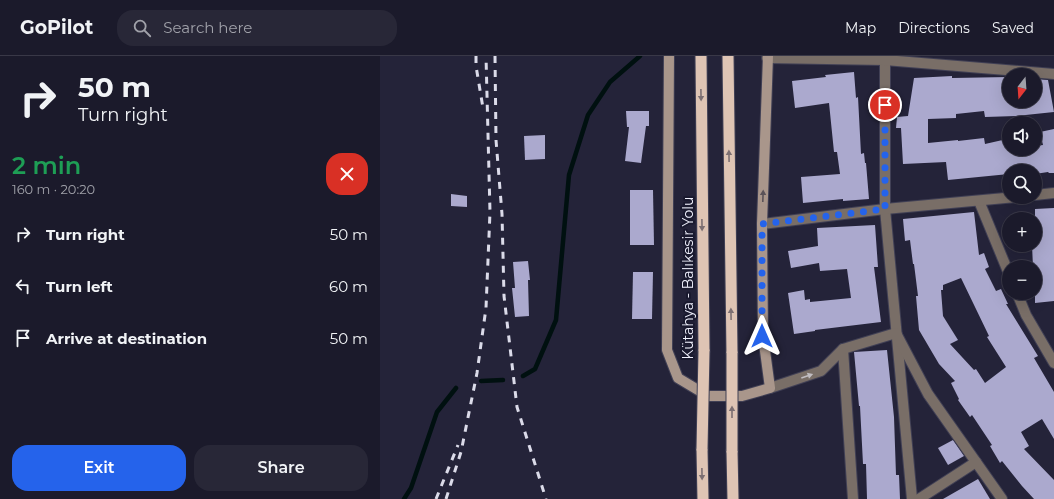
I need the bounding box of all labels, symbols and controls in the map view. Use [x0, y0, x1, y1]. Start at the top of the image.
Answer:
search box [117, 10, 397, 46]
text: GoPilot [20, 16, 93, 39]
icon: search [131, 17, 153, 39]
text: Search here [163, 18, 252, 37]
text: Map [845, 19, 876, 37]
text: Directions [898, 19, 970, 37]
text: Saved [992, 19, 1034, 37]
north arrow [1002, 68, 1042, 108]
map controls [1002, 68, 1042, 300]
text: 50 m [78, 70, 151, 104]
icon: right [12, 72, 64, 124]
pin [868, 88, 902, 122]
one-way arrow [698, 89, 704, 102]
icon: arrive [874, 94, 896, 116]
text: Turn right [78, 104, 168, 126]
button: sound [1002, 116, 1042, 156]
one-way arrow [726, 149, 732, 162]
text: 2 min [12, 151, 81, 180]
button: close [326, 153, 368, 195]
button: search [1002, 164, 1042, 204]
text: 160 m · 20:20 [12, 181, 95, 197]
one-way arrow [759, 190, 766, 202]
street label: Kütahya - Balıkesir Yolu [679, 197, 697, 359]
button: + [1002, 212, 1042, 252]
one-way arrow [699, 219, 705, 232]
icon: right [12, 223, 34, 245]
text: Turn right [46, 225, 125, 244]
text: 50 m [330, 225, 368, 244]
button: − [1002, 260, 1042, 300]
icon: left [12, 275, 34, 297]
text: Turn left [46, 277, 113, 296]
text: 60 m [329, 277, 368, 296]
one-way arrow [728, 307, 734, 320]
position arrow [741, 315, 783, 357]
icon: arrive [12, 327, 34, 349]
text: Arrive at destination [46, 329, 207, 348]
text: 50 m [330, 329, 368, 348]
one-way arrow [801, 372, 813, 378]
one-way arrow [729, 405, 735, 418]
button: Exit [12, 445, 186, 491]
button: Share [194, 445, 368, 491]
one-way arrow [699, 468, 705, 481]

